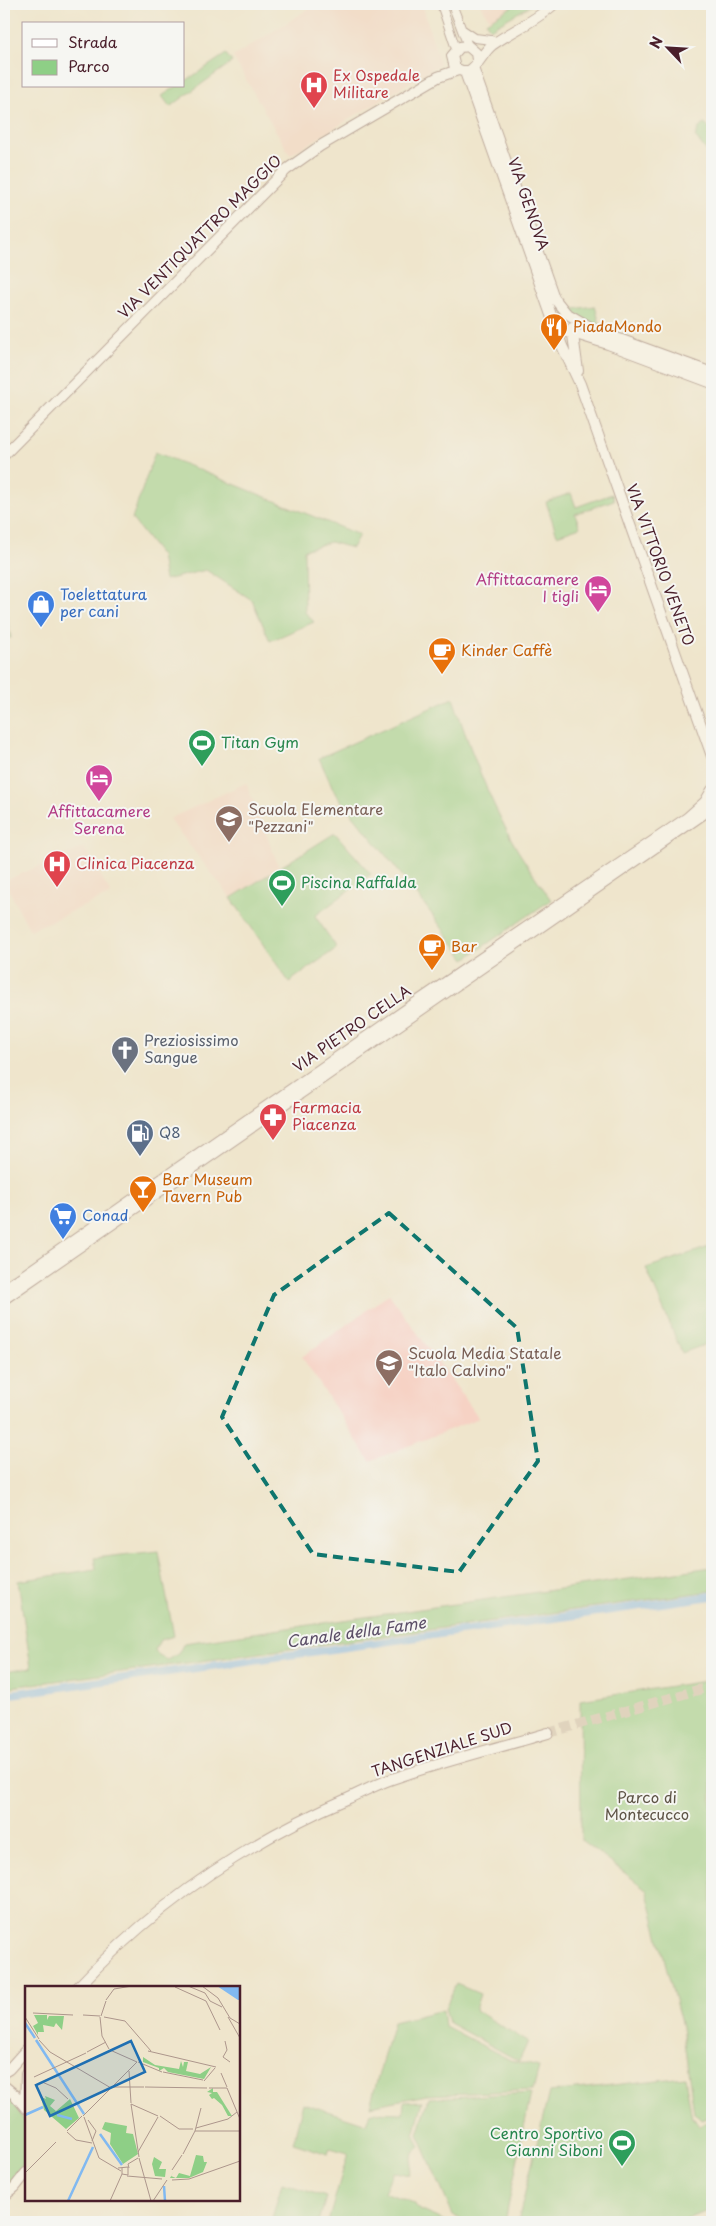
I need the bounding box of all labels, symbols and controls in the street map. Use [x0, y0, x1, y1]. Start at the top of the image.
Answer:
legend [22, 22, 185, 88]
north arrow [644, 22, 694, 72]
text: Strada [68, 30, 118, 53]
text: N [644, 33, 668, 52]
text: Parco [68, 54, 110, 77]
place label: Ex Ospedale Militare [333, 63, 420, 103]
hospital icon: Ex Ospedale Militare [299, 70, 329, 109]
street label: VIA VENTIQUATTRO MAGGIO [112, 149, 286, 323]
street label: VIA GENOVA [503, 154, 556, 253]
restaurant icon: PiadaMondo [539, 312, 569, 351]
place label: PiadaMondo [573, 314, 662, 337]
street label: VIA VITTORIO VENETO [621, 480, 701, 649]
place label: Affittacamere I tigli [476, 567, 579, 607]
hotel icon: Affittacamere I tigli [583, 574, 613, 613]
place label: Toelettatura per cani [60, 582, 148, 622]
shop icon: Toelettatura per cani [26, 589, 56, 628]
cafe icon: Kinder Caffè [427, 636, 457, 675]
place label: Kinder Caffè [461, 638, 552, 661]
sports icon: Titan Gym [187, 728, 217, 767]
place label: Titan Gym [221, 730, 299, 753]
hotel icon: Affittacamere Serena [84, 763, 114, 802]
place label: Scuola Elementare "Pezzani" [248, 797, 383, 837]
place label: Affittacamere Serena [47, 799, 151, 839]
school or university icon: Scuola Elementare "Pezzani" [214, 804, 244, 843]
hospital icon: Clinica Piacenza [42, 849, 72, 888]
place label: Clinica Piacenza [76, 851, 195, 874]
sports icon: Piscina Raffalda [267, 868, 297, 907]
place label: Piscina Raffalda [301, 870, 417, 893]
cafe icon: Bar [417, 932, 447, 971]
place label: Bar [451, 934, 477, 957]
street label: VIA PIETRO CELLA [287, 978, 415, 1077]
place label: Preziosissimo Sangue [144, 1028, 239, 1068]
church icon: Preziosissimo Sangue [110, 1035, 140, 1074]
place label: Farmacia Piacenza [292, 1095, 362, 1135]
pharmacy icon: Farmacia Piacenza [258, 1102, 288, 1141]
fuel station icon: Q8 [125, 1118, 155, 1157]
place label: Q8 [159, 1120, 181, 1143]
place label: Bar Museum Tavern Pub [162, 1167, 253, 1207]
bar icon: Bar Museum Tavern Pub [128, 1174, 158, 1213]
supermarket icon: Conad [48, 1201, 78, 1240]
place label: Conad [82, 1203, 128, 1226]
place label: Scuola Media Statale "Italo Calvino" [408, 1341, 562, 1381]
school or university icon: Scuola Media Statale "Italo Calvino" [374, 1348, 404, 1387]
water label: Canale della Fame [285, 1609, 429, 1653]
street label: TANGENZIALE SUD [368, 1715, 515, 1782]
park label: Parco di Montecucco [605, 1785, 689, 1825]
inset map [25, 1986, 240, 2201]
place label: Centro Sportivo Gianni Siboni [490, 2121, 603, 2161]
sports icon: Centro Sportivo Gianni Siboni [607, 2128, 637, 2167]

